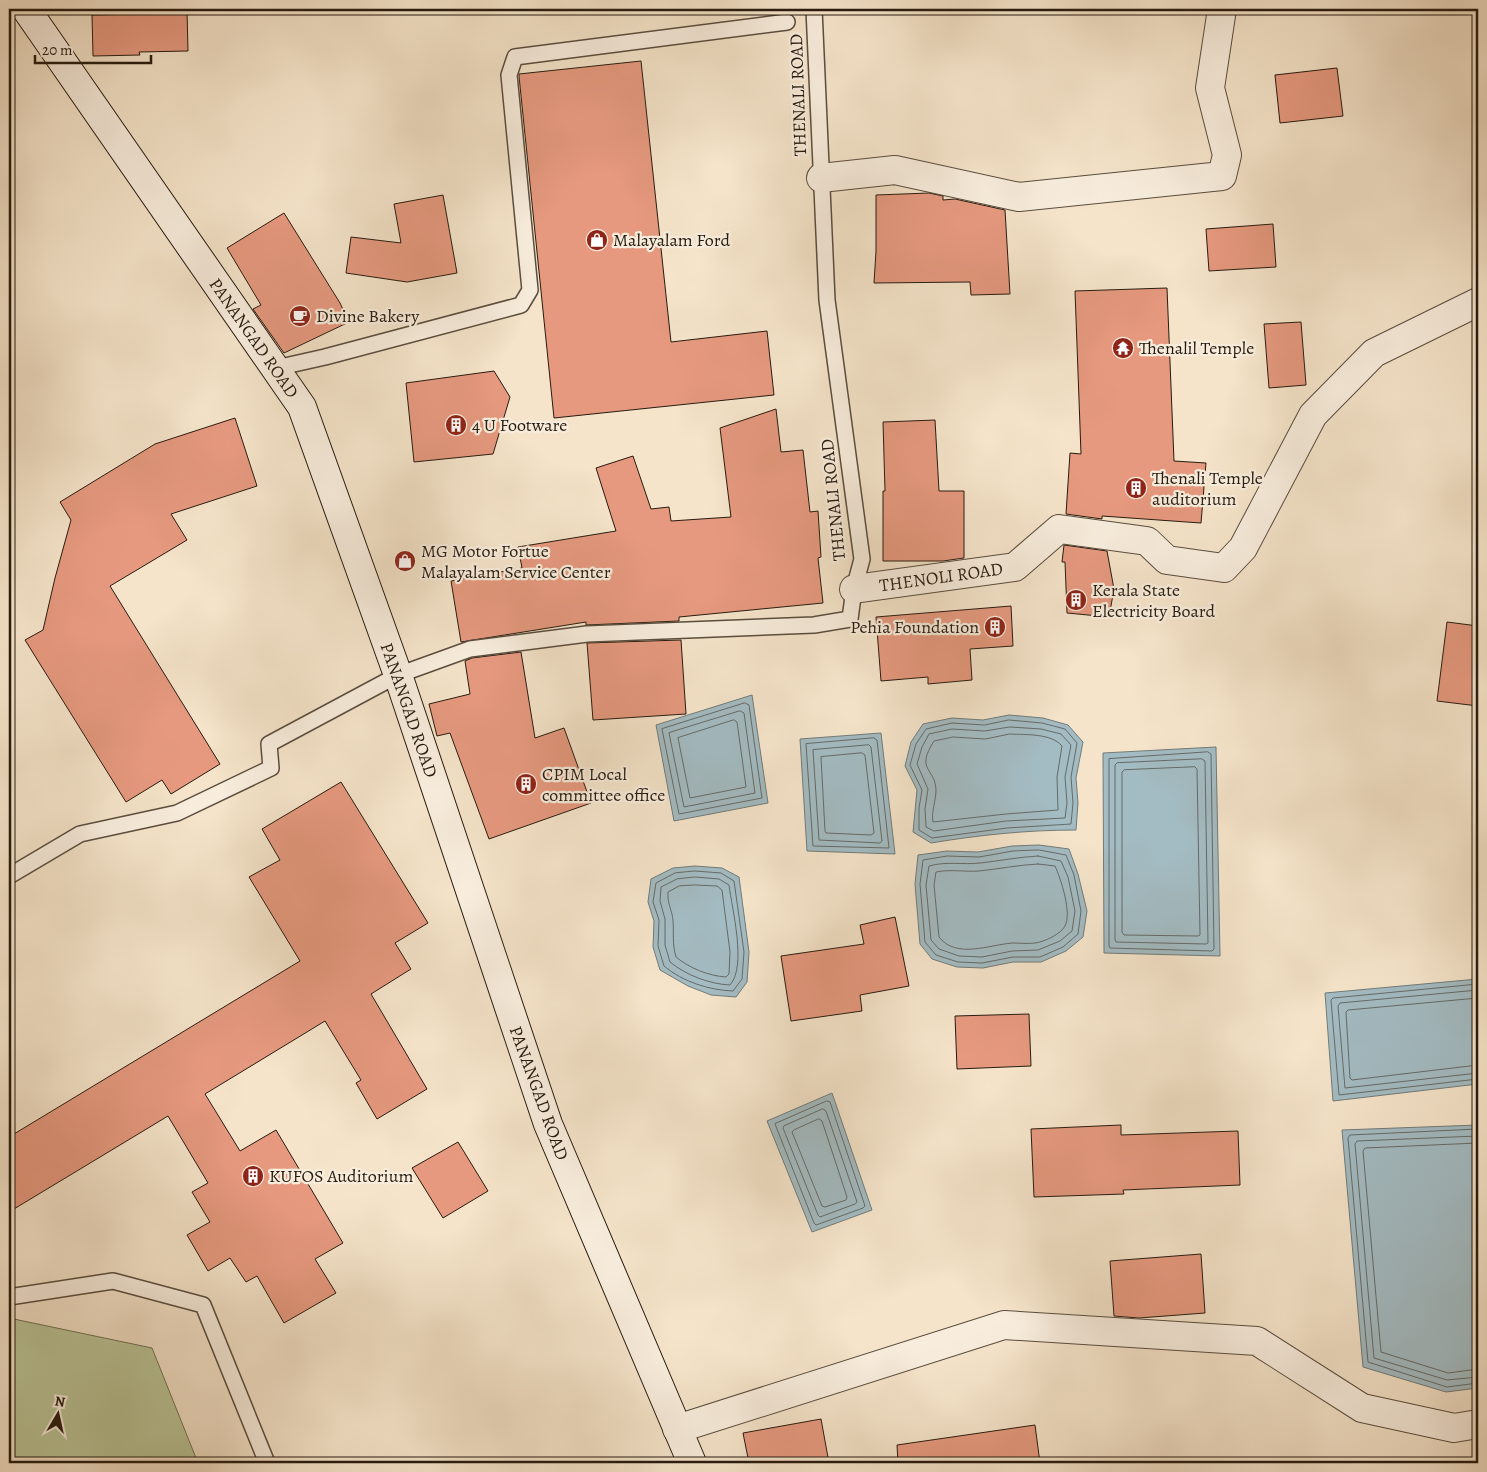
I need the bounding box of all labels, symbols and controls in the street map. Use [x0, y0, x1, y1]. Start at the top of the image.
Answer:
scale bar [35, 32, 151, 64]
street label: THENALI ROAD [784, 33, 812, 157]
text: 20 m [42, 40, 73, 60]
shop icon: Malayalam Ford [585, 228, 609, 252]
place label: Malayalam Ford [613, 228, 730, 252]
street label: PANANGAD ROAD [204, 273, 304, 403]
cafe icon: Divine Bakery [288, 304, 312, 328]
place label: Divine Bakery [316, 304, 420, 328]
temple icon: Thenalil Temple [1111, 336, 1135, 360]
place label: Thenalil Temple [1139, 336, 1254, 360]
building icon: 4 U Footware [444, 413, 468, 437]
place label: 4 U Footware [472, 413, 567, 437]
street label: THENALI ROAD [815, 438, 851, 562]
place label: Thenali Temple auditorium [1152, 466, 1263, 511]
building icon: Thenali Temple auditorium [1124, 476, 1148, 500]
place label: MG Motor Fortue Malayalam Service Center [421, 539, 611, 584]
shop icon: MG Motor Fortue Malayalam Service Center [393, 549, 417, 573]
street label: THENOLI ROAD [878, 556, 1004, 598]
place label: Kerala State Electricity Board [1092, 578, 1216, 623]
building icon: Kerala State Electricity Board [1064, 588, 1088, 612]
place label: Pehia Foundation [850, 615, 979, 639]
building icon: Pehia Foundation [983, 615, 1007, 639]
street label: PANANGAD ROAD [375, 639, 443, 781]
place label: CPIM Local committee office [542, 762, 665, 807]
building icon: CPIM Local committee office [514, 772, 538, 796]
street label: PANANGAD ROAD [504, 1023, 574, 1163]
building icon: KUFOS Auditorium [241, 1164, 265, 1188]
place label: KUFOS Auditorium [269, 1164, 413, 1188]
north arrow [32, 1390, 82, 1440]
text: N [53, 1391, 66, 1412]

